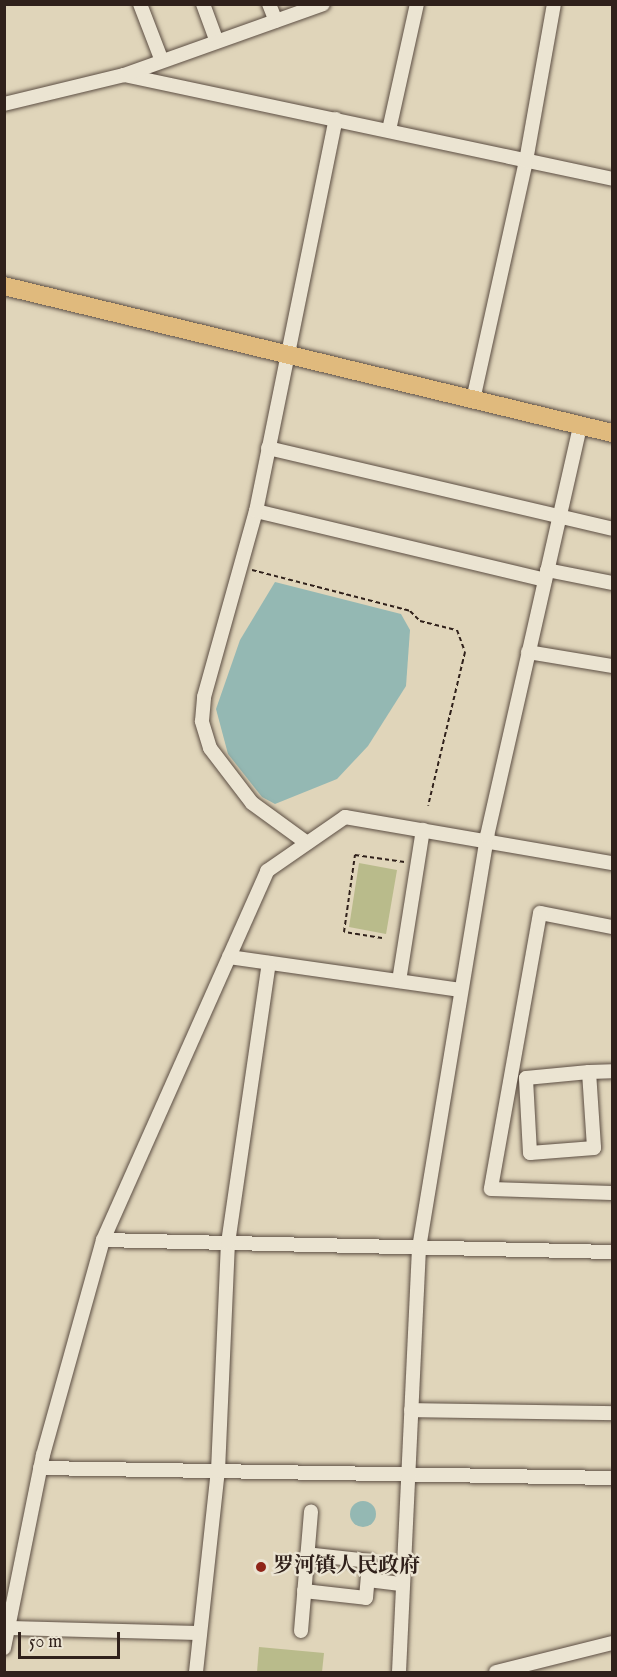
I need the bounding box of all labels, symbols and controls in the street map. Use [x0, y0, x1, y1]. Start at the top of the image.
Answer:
place label: 罗河镇人民政府 [273, 1554, 420, 1580]
marker: 罗河镇人民政府 [254, 1560, 268, 1574]
scale bar [21, 1620, 123, 1658]
text: 50 m [29, 1631, 62, 1654]

